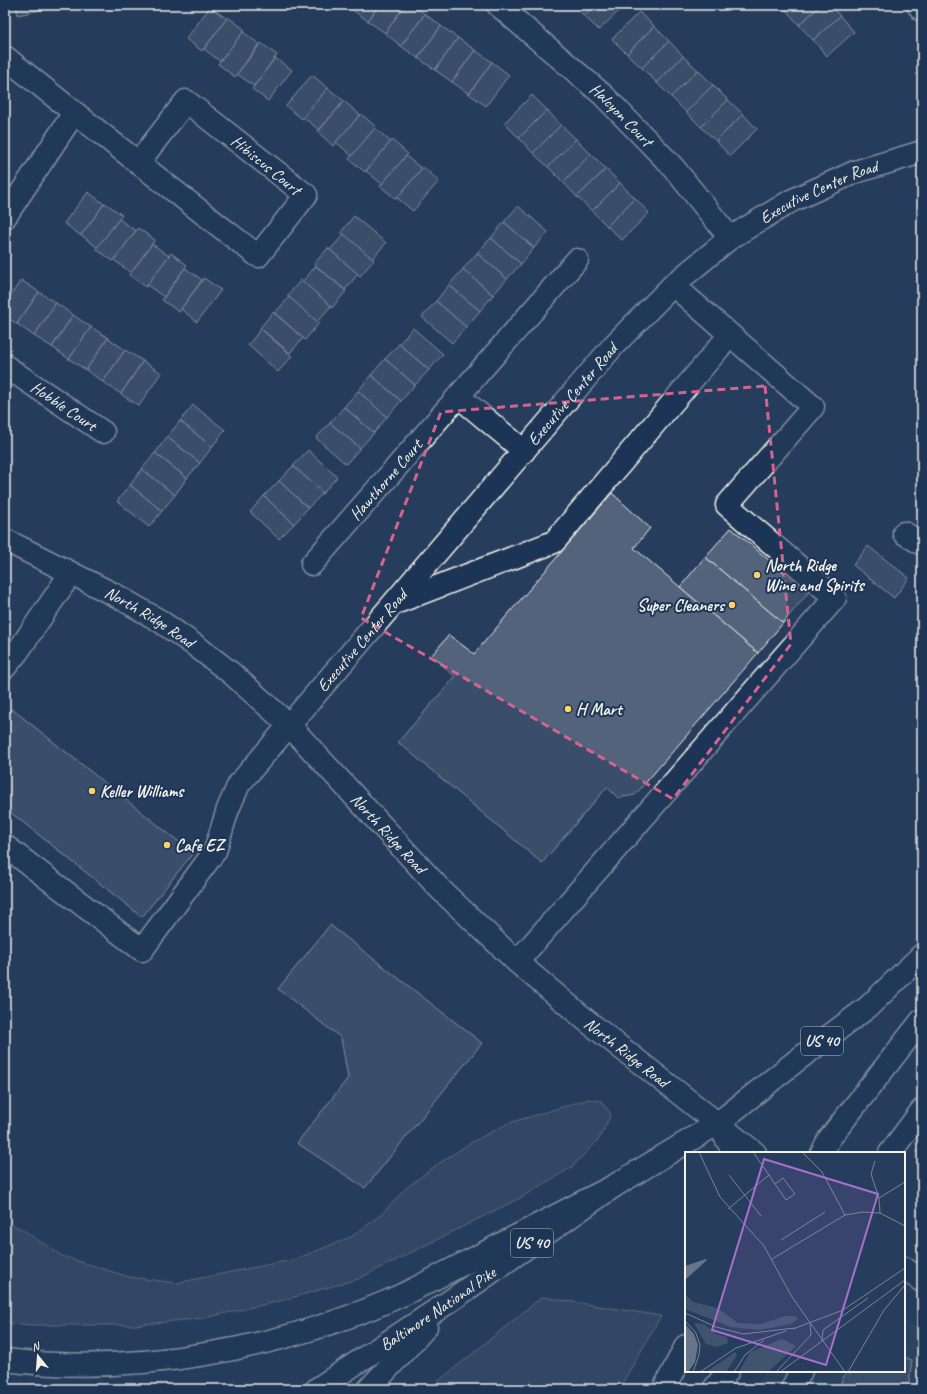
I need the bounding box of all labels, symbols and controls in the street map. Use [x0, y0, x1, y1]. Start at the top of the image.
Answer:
street label: Halcyon Court [585, 78, 659, 152]
street label: Hibiscus Court [227, 130, 307, 201]
street label: Executive Center Road [756, 154, 883, 228]
street label: Executive Center Road [522, 336, 624, 450]
street label: Hobble Court [27, 376, 103, 437]
street label: Hawthorne Court [345, 433, 428, 524]
place label: North Ridge Wine and Spirits [765, 555, 866, 596]
marker: North Ridge Wine and Spirits [752, 570, 762, 580]
street label: North Ridge Road [102, 581, 201, 654]
street label: Executive Center Road [312, 582, 413, 696]
place label: Super Cleaners [637, 595, 726, 616]
marker: Super Cleaners [727, 600, 737, 610]
place label: H Mart [576, 699, 624, 720]
marker: H Mart [563, 704, 573, 714]
place label: Keller Williams [100, 781, 185, 802]
marker: Keller Williams [87, 786, 97, 796]
street label: North Ridge Road [347, 789, 432, 879]
place label: Cafe EZ [175, 835, 227, 856]
marker: Cafe EZ [162, 840, 172, 850]
street label: North Ridge Road [580, 1013, 675, 1093]
road number: US 40 [801, 1027, 843, 1055]
inset map [685, 1152, 905, 1372]
road number: US 40 [511, 1229, 553, 1257]
street label: Baltimore National Pike [376, 1261, 501, 1355]
north arrow [18, 1336, 58, 1376]
text: N [30, 1338, 42, 1354]

